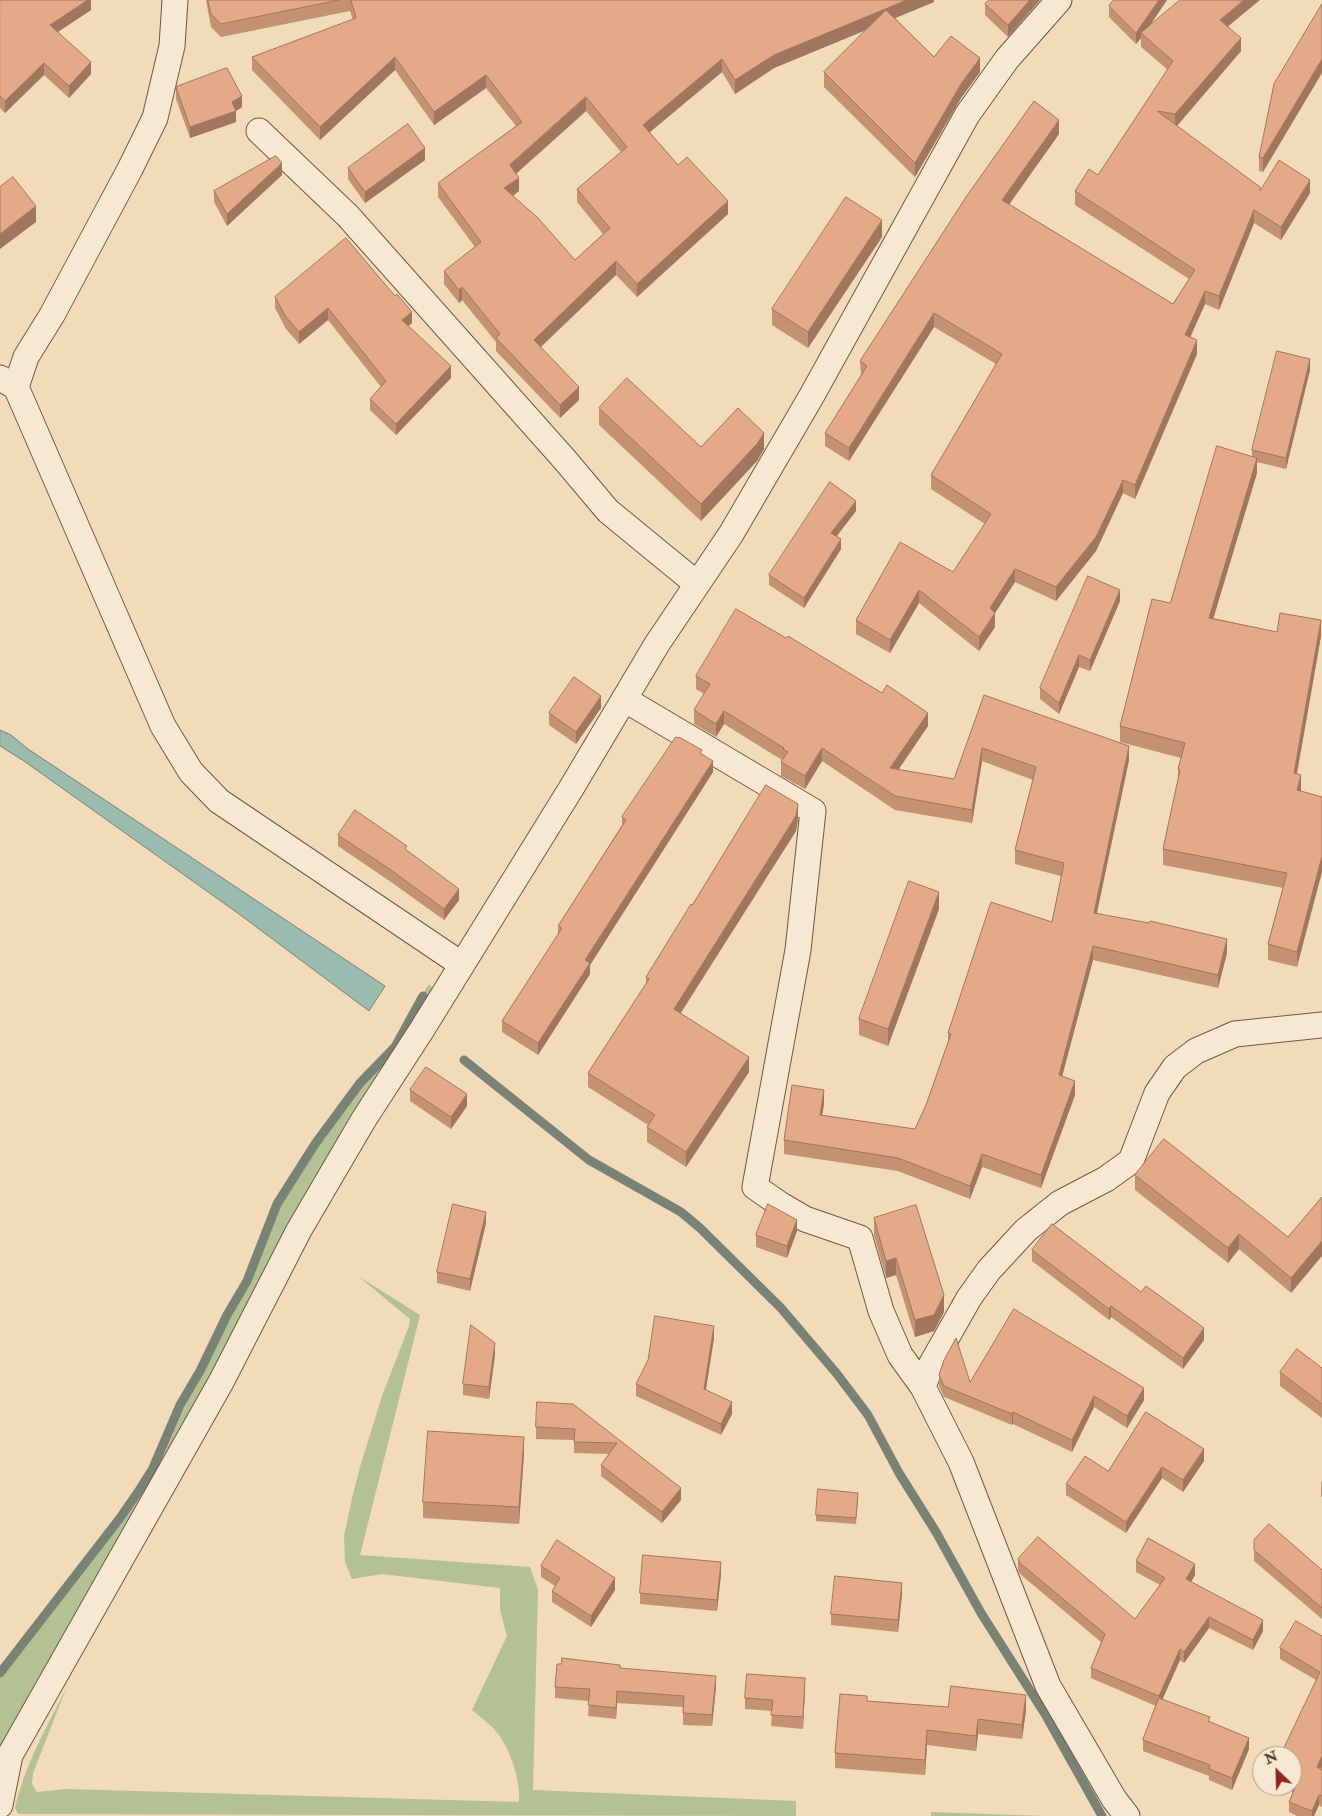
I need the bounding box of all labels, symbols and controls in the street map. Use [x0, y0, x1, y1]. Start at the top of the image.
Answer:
north arrow [1252, 1746, 1302, 1796]
text: N [1262, 1747, 1280, 1768]

